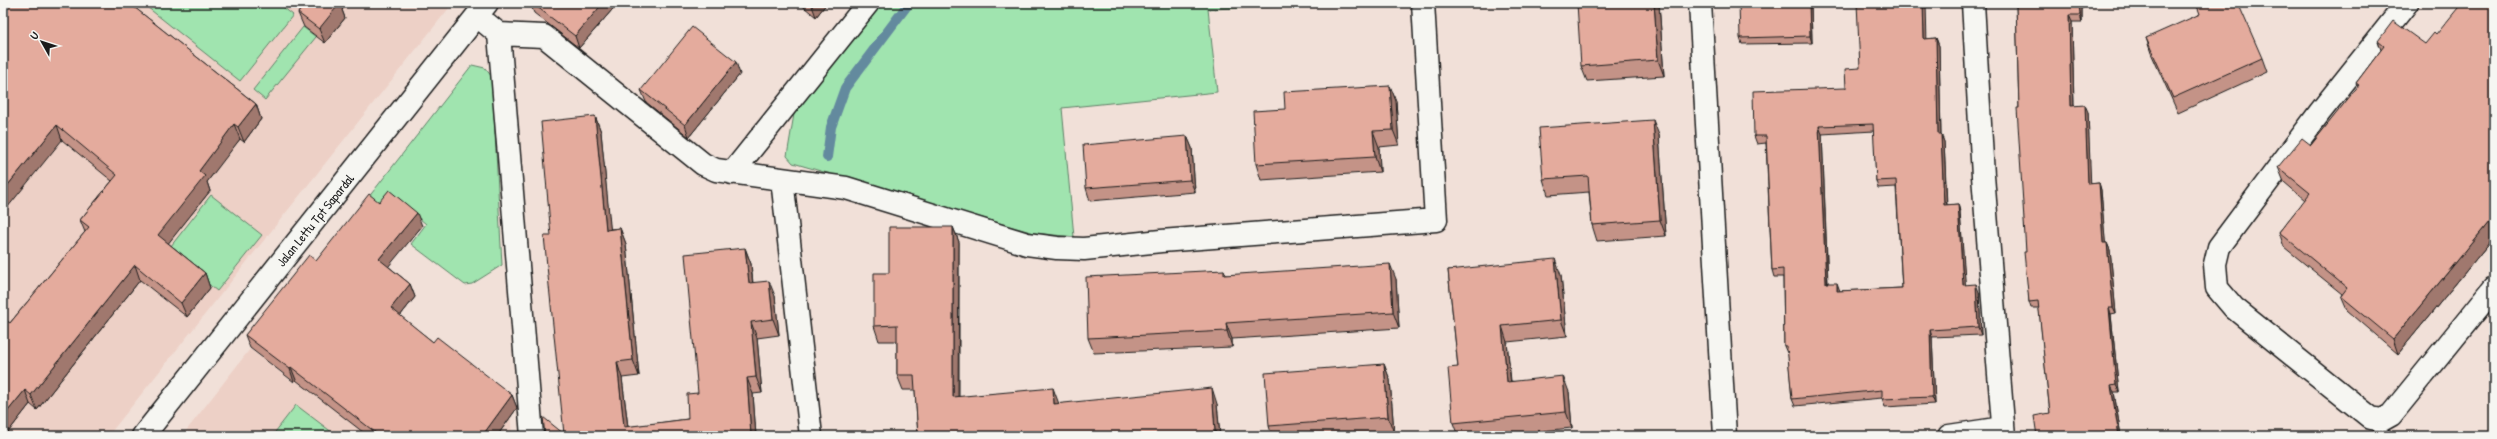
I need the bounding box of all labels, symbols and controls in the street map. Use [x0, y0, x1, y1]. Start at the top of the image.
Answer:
north arrow [22, 22, 62, 62]
text: U [27, 29, 42, 42]
street label: Jalan Lettu Tpt Sapardal [272, 170, 358, 270]

